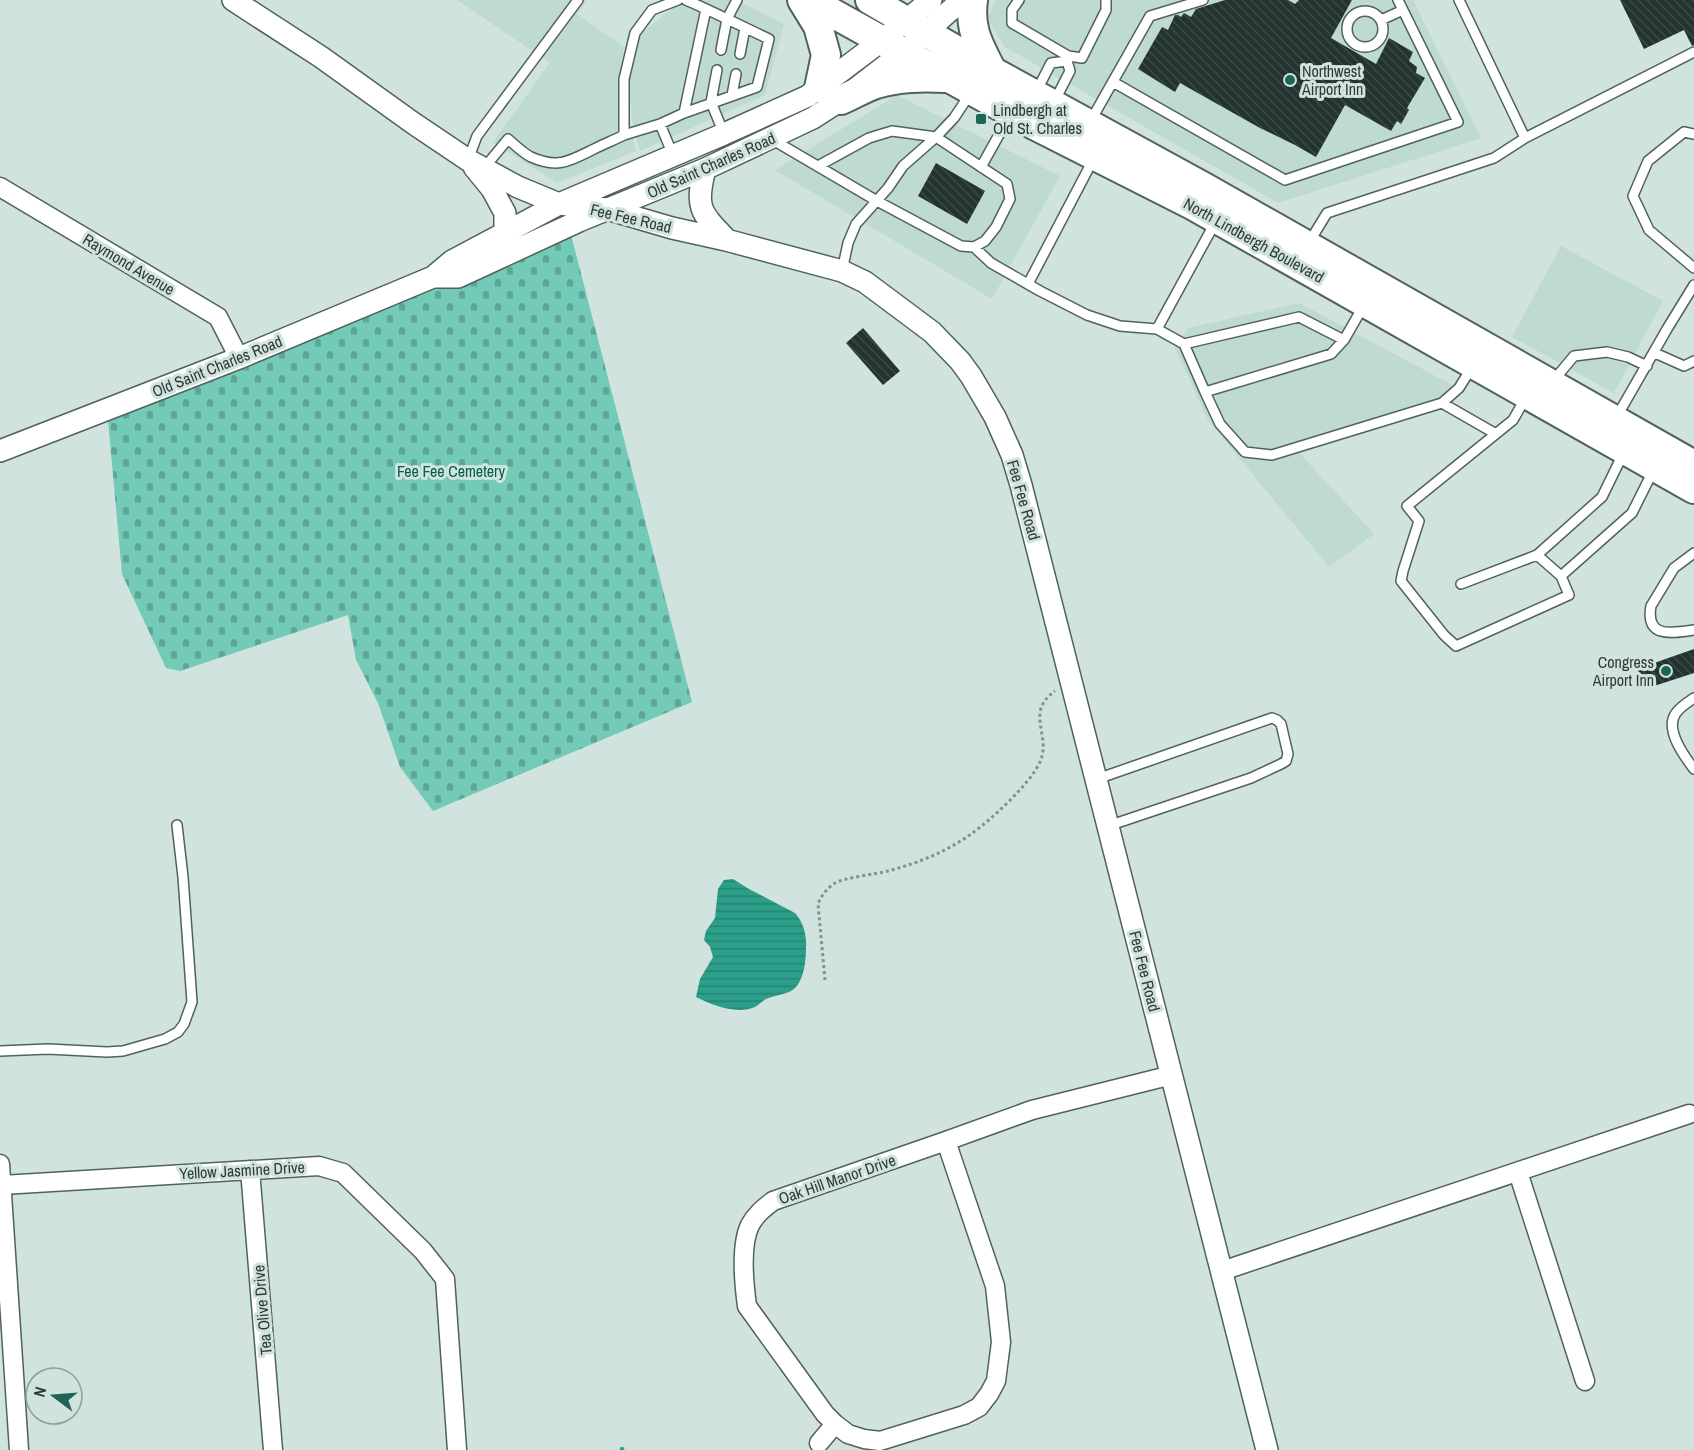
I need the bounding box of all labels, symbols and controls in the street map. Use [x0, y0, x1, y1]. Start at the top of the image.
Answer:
place label: Northwest Airport Inn [1301, 60, 1363, 100]
marker: Northwest Airport Inn [1283, 73, 1297, 87]
place label: Lindbergh at Old St. Charles [993, 99, 1082, 139]
marker: Lindbergh at Old St. Charles [974, 112, 988, 126]
street label: Old Saint Charles Road [643, 127, 779, 203]
street label: North Lindbergh Boulevard [1180, 192, 1328, 288]
street label: Fee Fee Road [588, 198, 674, 238]
street label: Raymond Avenue [79, 228, 179, 300]
street label: Old Saint Charles Road [149, 330, 285, 402]
street label: Fee Fee Road [1002, 457, 1046, 543]
park label: Fee Fee Cemetery [397, 460, 505, 482]
place label: Congress Airport Inn [1592, 651, 1654, 691]
marker: Congress Airport Inn [1659, 664, 1673, 678]
street label: Fee Fee Road [1124, 928, 1166, 1014]
street label: Oak Hill Manor Drive [776, 1149, 898, 1209]
street label: Yellow Jasmine Drive [179, 1156, 305, 1184]
street label: Tea Olive Drive [247, 1264, 277, 1356]
north arrow [24, 1366, 84, 1426]
text: N [28, 1384, 51, 1399]

